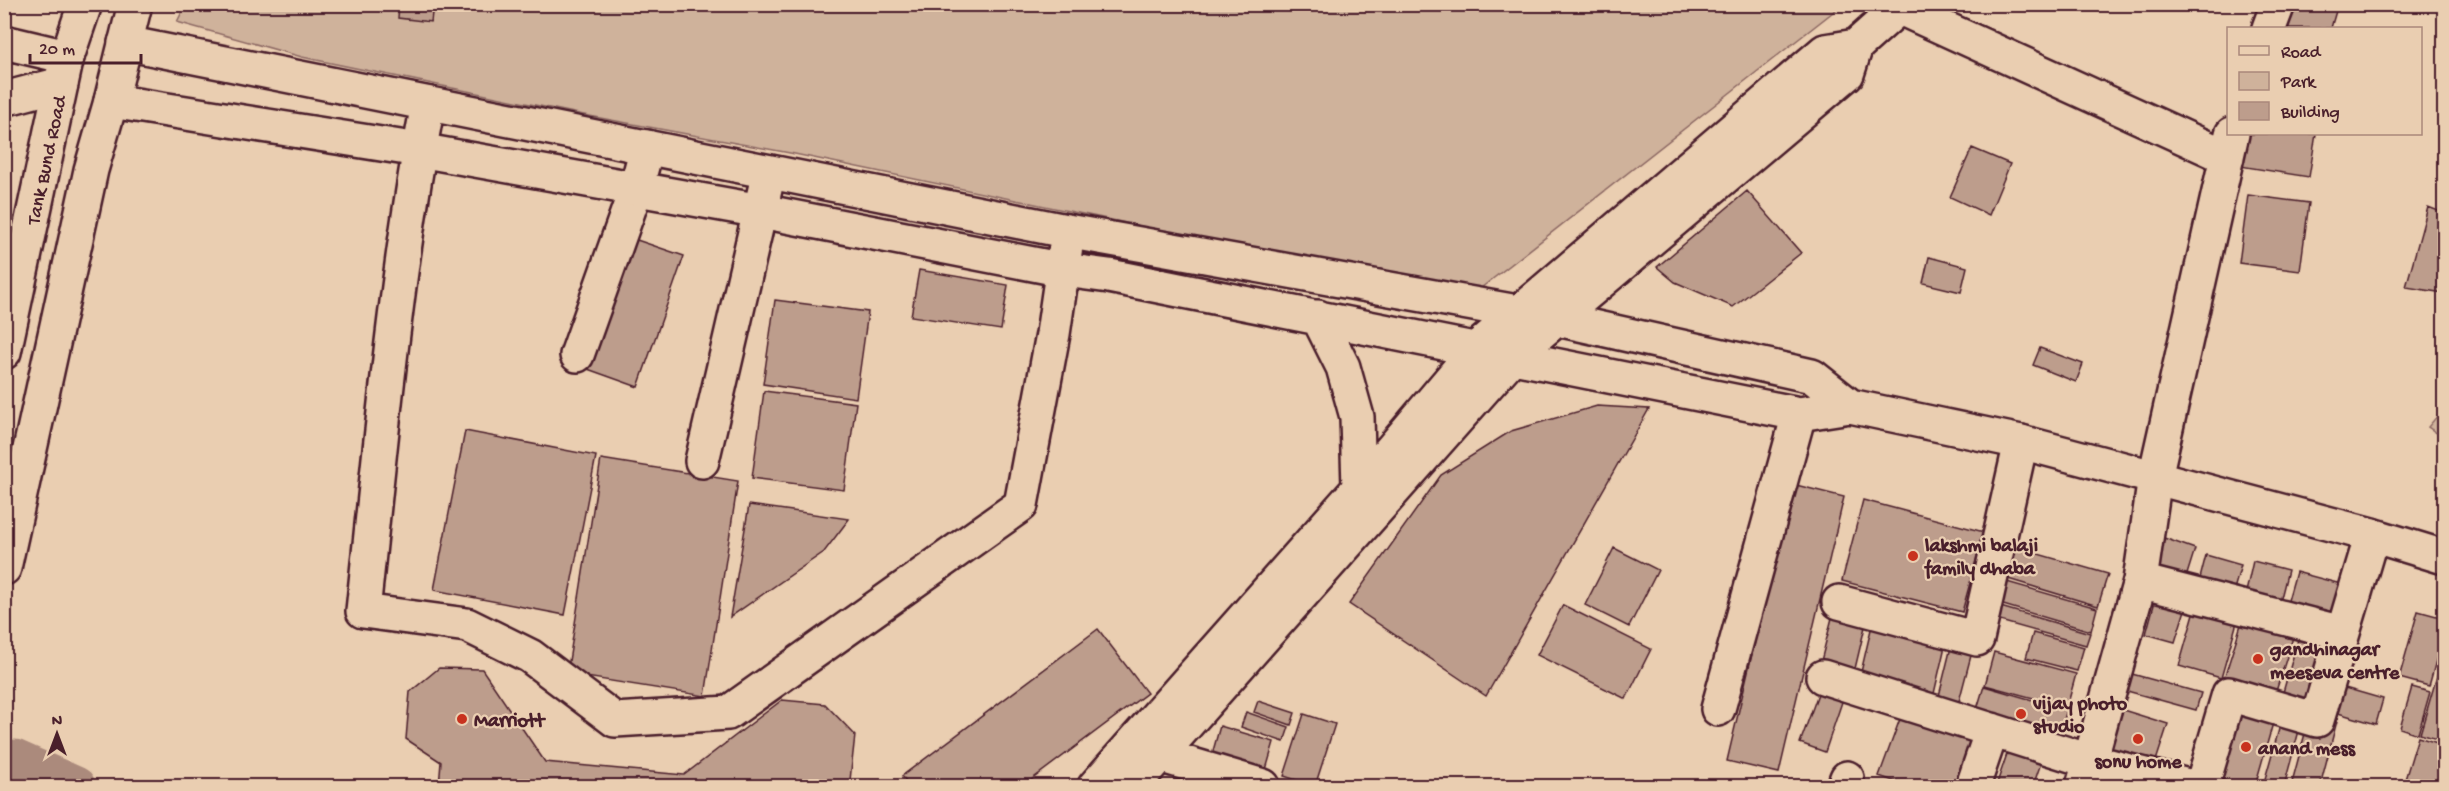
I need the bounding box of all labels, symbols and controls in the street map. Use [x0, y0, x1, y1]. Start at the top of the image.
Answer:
scale bar [30, 27, 141, 65]
legend [2227, 27, 2422, 135]
text: 20 m [39, 40, 75, 61]
text: Road [2281, 43, 2322, 64]
text: Park [2280, 73, 2317, 94]
street label: Tank Bund Road [23, 92, 74, 228]
text: Building [2280, 103, 2340, 124]
place label: lakshmi balaji family dhaba [1924, 536, 2038, 582]
marker: lakshmi balaji family dhaba [1906, 549, 1920, 563]
place label: gandhinagar meeseva centre [2269, 640, 2400, 686]
marker: gandhinagar meeseva centre [2251, 652, 2265, 666]
place label: vijay photo studio [2032, 694, 2128, 740]
north arrow [27, 704, 87, 764]
marker: vijay photo studio [2014, 707, 2028, 721]
place label: Marriott [474, 711, 546, 734]
marker: Marriott [455, 712, 469, 726]
text: N [52, 713, 63, 732]
marker: sonu home [2131, 732, 2145, 746]
place label: anand mess [2257, 739, 2357, 762]
marker: anand mess [2239, 740, 2253, 754]
place label: sonu home [2094, 752, 2182, 775]

